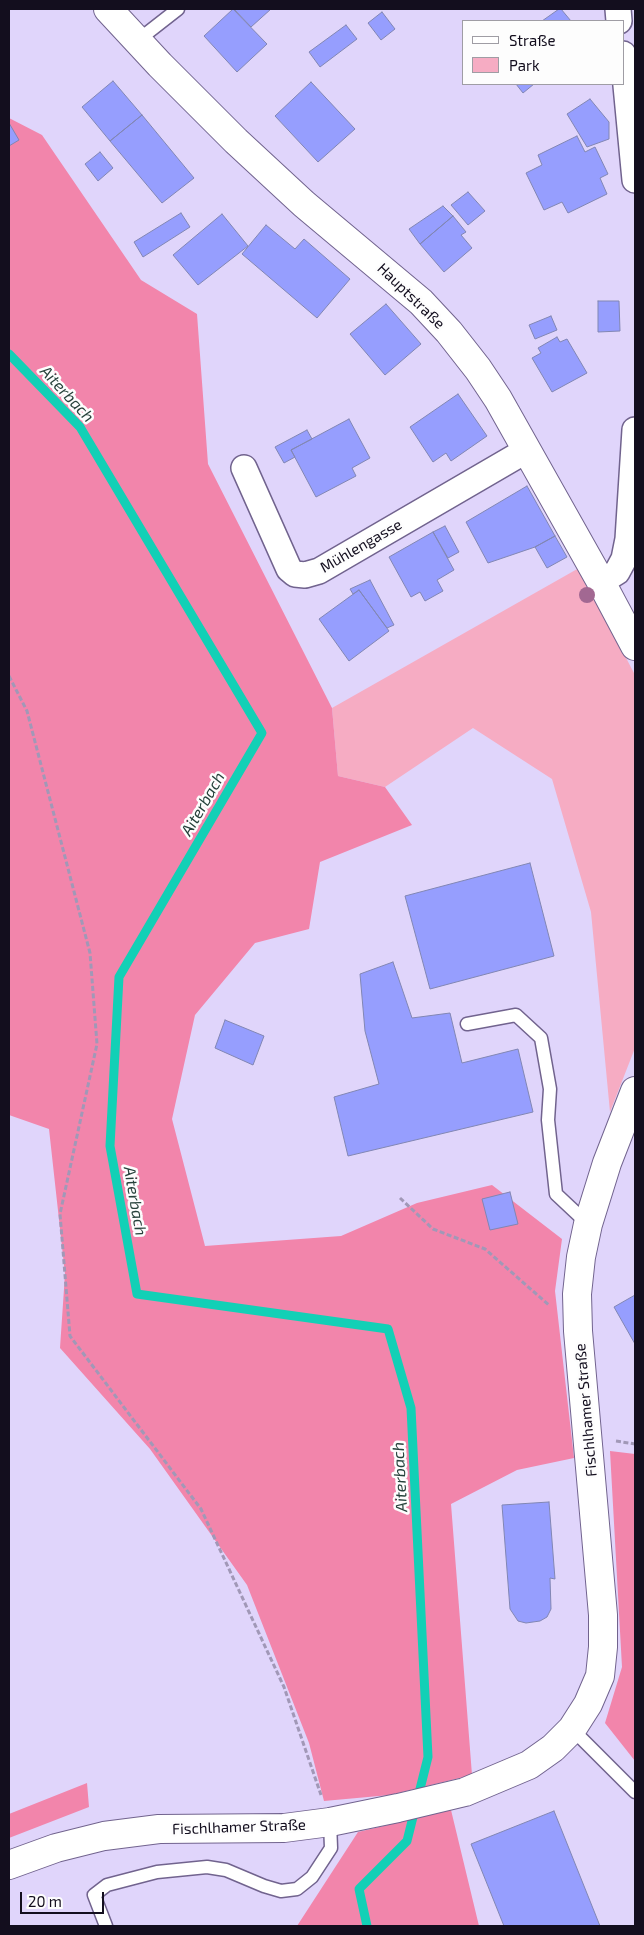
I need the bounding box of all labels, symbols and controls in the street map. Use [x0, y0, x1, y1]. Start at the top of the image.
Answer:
legend [462, 20, 624, 85]
text: Straße [509, 31, 555, 49]
text: Park [509, 56, 540, 74]
street label: Hauptstraße [373, 259, 449, 333]
water label: Aiterbach [36, 362, 98, 426]
street label: Mühlengasse [317, 515, 405, 577]
water label: Aiterbach [177, 769, 229, 839]
water label: Aiterbach [119, 1165, 151, 1237]
street label: Fischlhamer Straße [571, 1343, 601, 1477]
water label: Aiterbach [389, 1441, 411, 1513]
street label: Fischlhamer Straße [172, 1816, 306, 1838]
scale bar [22, 1882, 106, 1914]
text: 20 m [28, 1892, 62, 1910]

